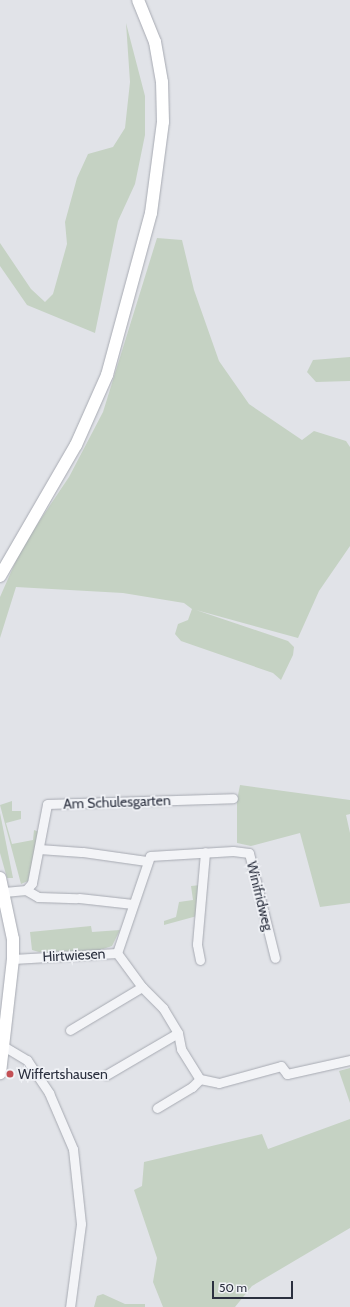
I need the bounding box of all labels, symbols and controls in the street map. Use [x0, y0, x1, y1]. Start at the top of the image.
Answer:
street label: Am Schulesgarten [63, 792, 171, 812]
street label: Winifridweg [243, 860, 277, 932]
street label: Hirtwiesen [42, 945, 106, 965]
place label: Wiffertshausen [18, 1066, 108, 1082]
marker: Wiffertshausen [5, 1069, 15, 1079]
scale bar [214, 1273, 295, 1299]
text: 50 m [219, 1280, 247, 1295]

